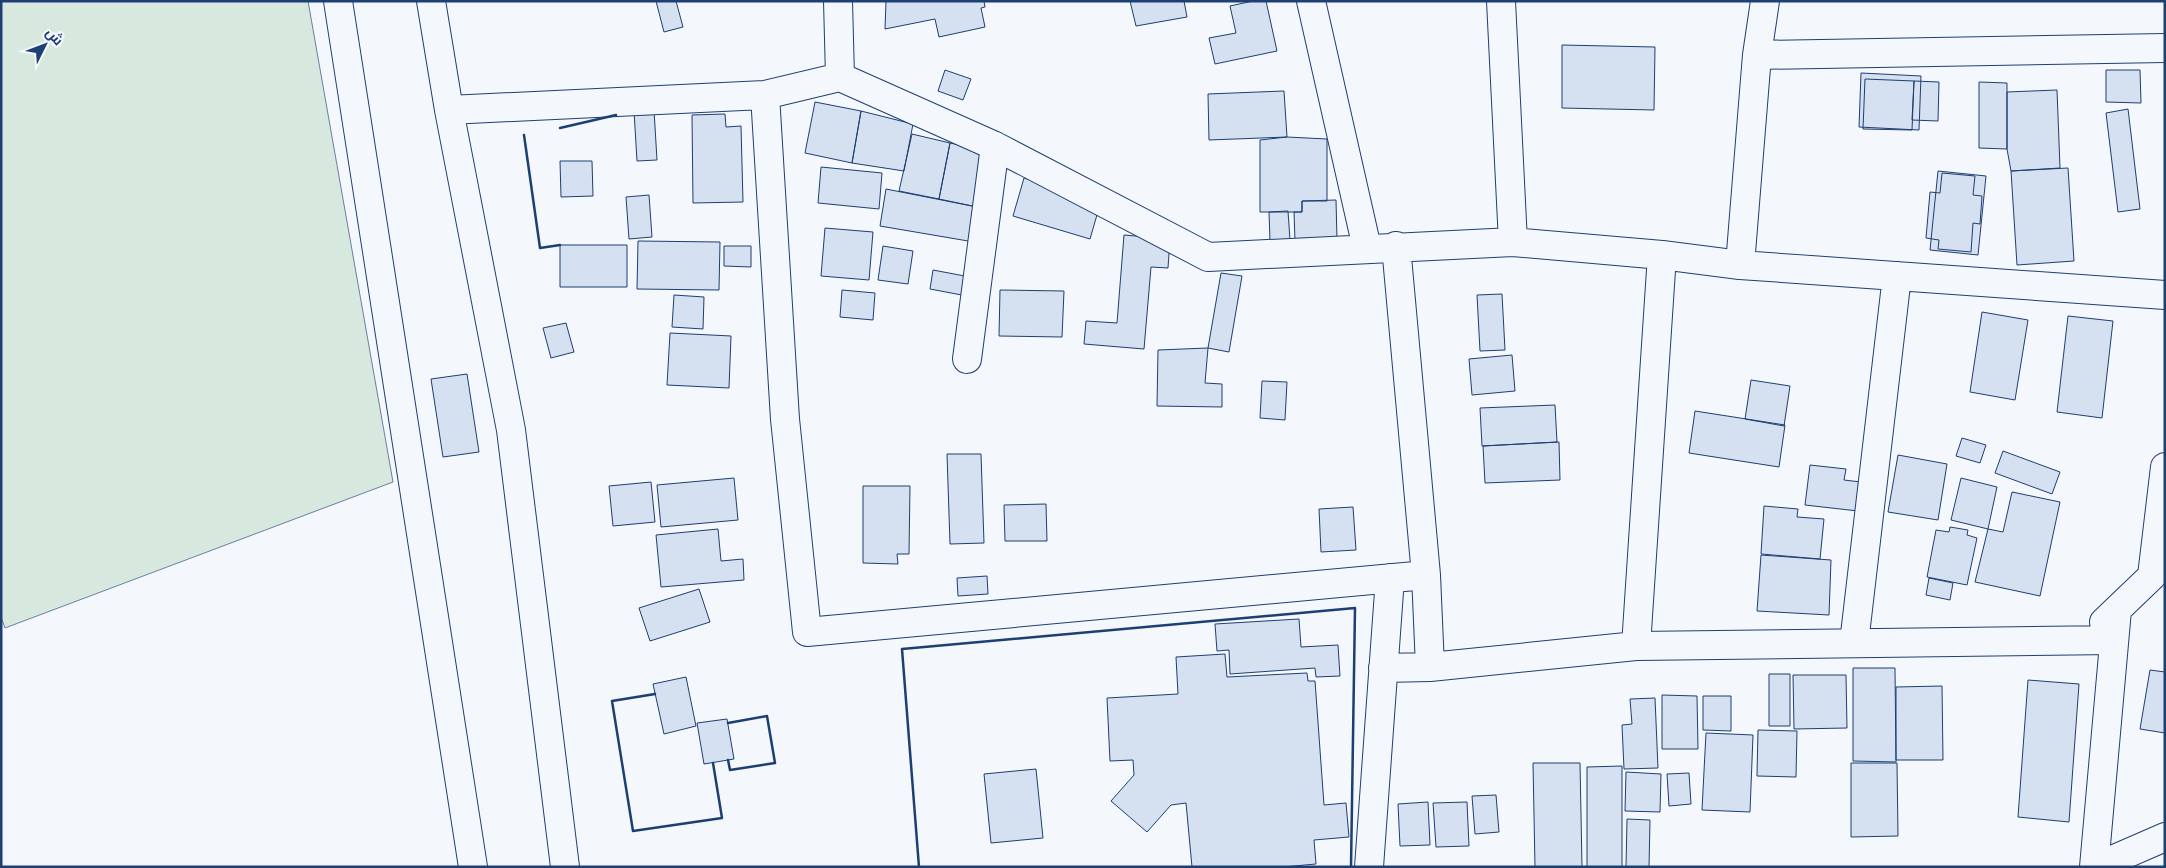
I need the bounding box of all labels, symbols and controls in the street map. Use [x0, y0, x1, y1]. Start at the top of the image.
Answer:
north arrow [20, 20, 70, 70]
text: ش [42, 24, 67, 49]

